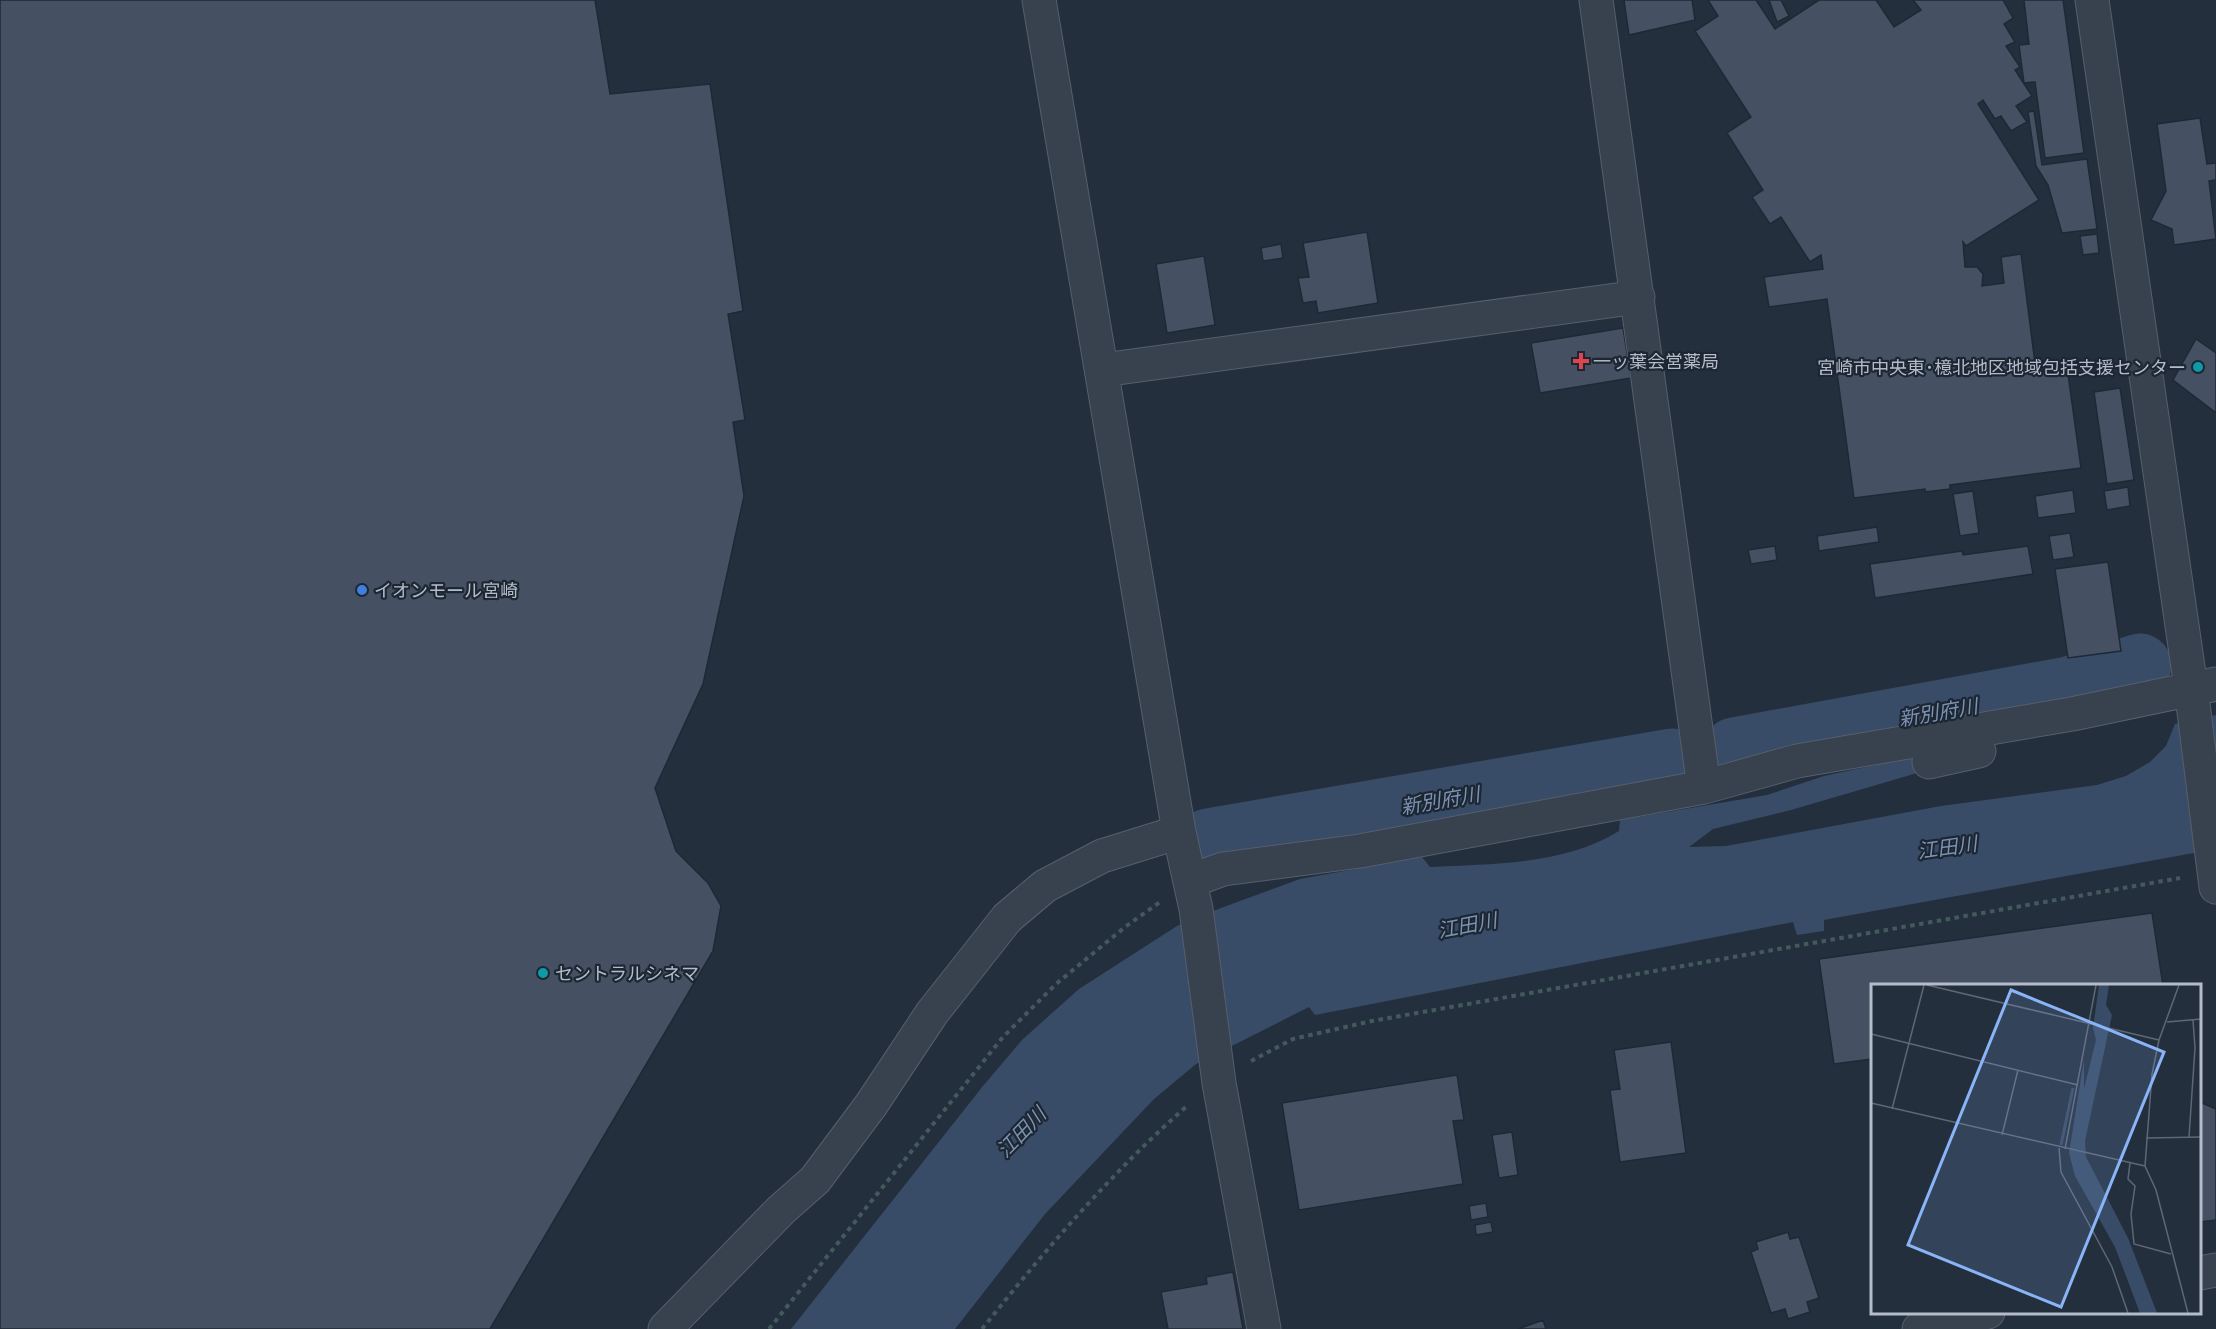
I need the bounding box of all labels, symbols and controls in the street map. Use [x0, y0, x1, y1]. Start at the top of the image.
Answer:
place label: 一ッ葉会営薬局 [1593, 349, 1719, 373]
marker: 一ッ葉会営薬局 [1574, 354, 1588, 368]
place label: 宮崎市中央東･檍北地区地域包括支援センター [1817, 355, 2186, 379]
marker: 宮崎市中央東･檍北地区地域包括支援センター [2191, 360, 2205, 374]
place label: イオンモール宮崎 [374, 578, 518, 602]
marker: イオンモール宮崎 [355, 583, 369, 597]
water label: 新別府川 [1896, 691, 1982, 732]
water label: 新別府川 [1398, 779, 1484, 820]
water label: 江田川 [1915, 829, 1981, 865]
water label: 江田川 [1435, 906, 1501, 944]
place label: セントラルシネマ [555, 961, 699, 985]
marker: セントラルシネマ [536, 966, 550, 980]
inset map [1871, 984, 2201, 1314]
water label: 江田川 [990, 1100, 1053, 1163]

